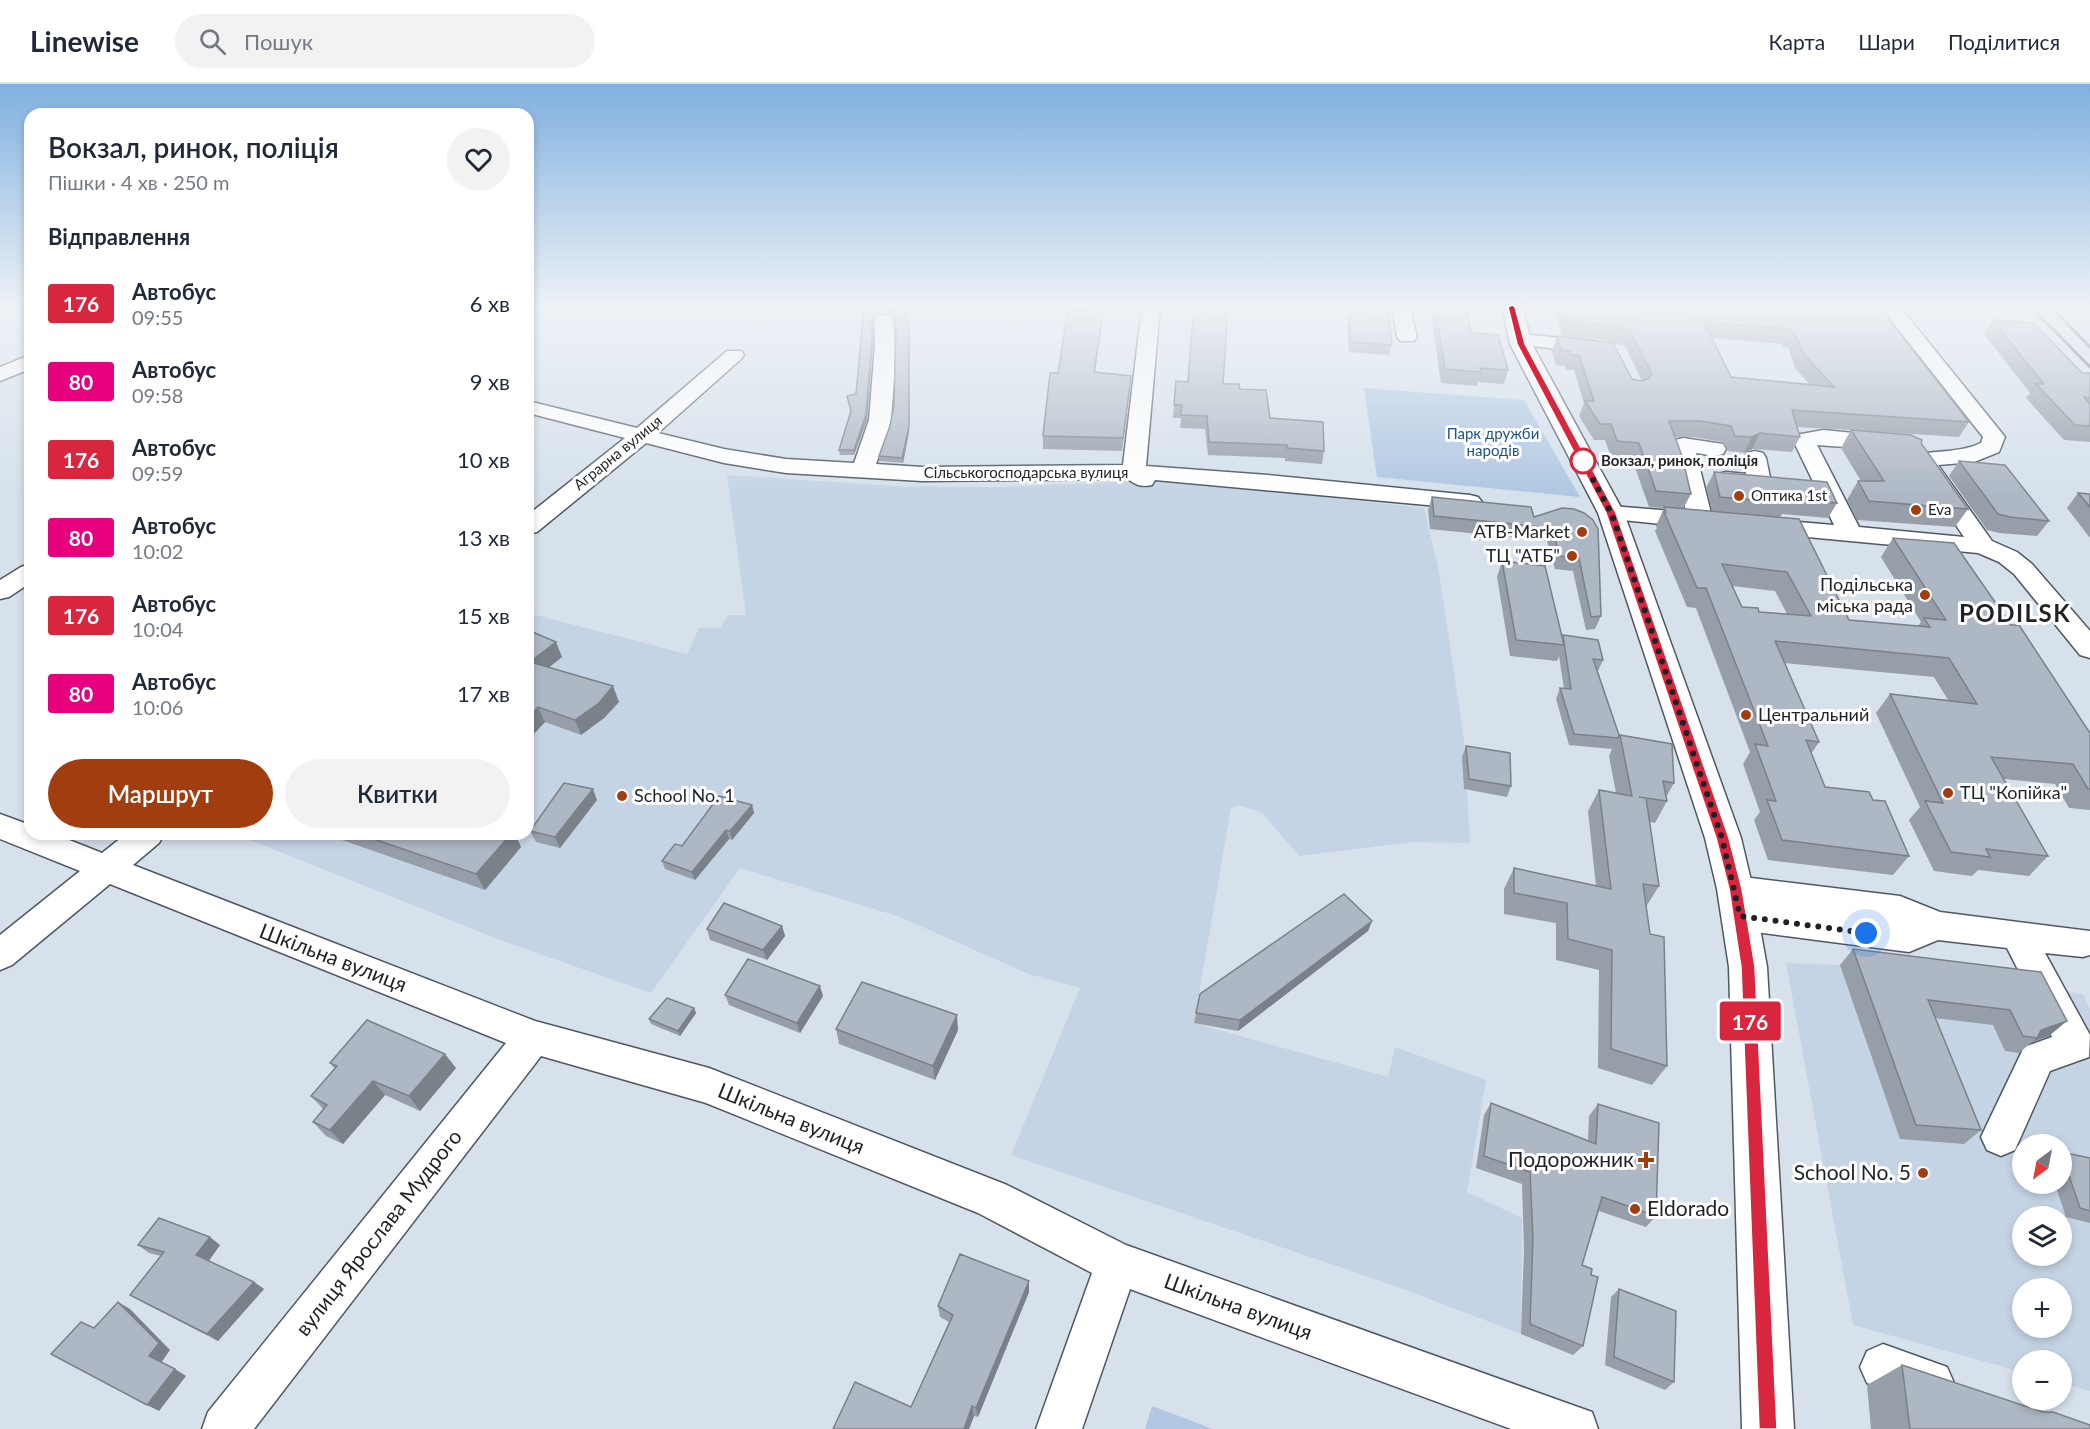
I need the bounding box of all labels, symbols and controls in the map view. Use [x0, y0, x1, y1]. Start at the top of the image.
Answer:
search box [175, 14, 595, 68]
text: Linewise [30, 24, 139, 58]
icon: search [196, 25, 229, 58]
text: Пошук [244, 28, 313, 55]
text: Карта [1769, 29, 1825, 54]
text: Шари [1858, 29, 1915, 54]
text: Поділитися [1948, 29, 2060, 54]
button: heart [447, 128, 510, 191]
text: Вокзал, ринок, поліція [48, 130, 339, 164]
text: Пішки · 4 хв · 250 m [48, 170, 230, 194]
text: Відправлення [48, 223, 190, 250]
text: Автобус [132, 278, 216, 305]
text: 6 хв [470, 290, 510, 317]
text: 176 [63, 291, 99, 316]
text: 09:55 [132, 305, 183, 329]
text: Автобус [132, 356, 216, 383]
text: 9 хв [470, 368, 510, 395]
text: 80 [69, 369, 93, 394]
text: 09:58 [132, 383, 183, 407]
street label: Аграрна вулиця [570, 411, 665, 493]
park label: Парк дружби народів [1447, 424, 1539, 459]
text: Автобус [132, 434, 216, 461]
text: 10 хв [457, 446, 510, 473]
text: 176 [63, 447, 99, 472]
marker: Вокзал, ринок, поліція [1570, 448, 1596, 474]
place label: Вокзал, ринок, поліція [1601, 451, 1758, 469]
text: 09:59 [132, 461, 183, 485]
street label: Сільськогосподарська вулиця [924, 463, 1128, 481]
place label: Оптика 1st [1751, 486, 1828, 504]
marker: Оптика 1st [1732, 489, 1746, 503]
place label: Eva [1928, 500, 1951, 518]
marker: Eva [1909, 503, 1923, 517]
text: Автобус [132, 512, 216, 539]
place label: ATB-Market [1474, 520, 1571, 542]
text: 13 хв [457, 524, 510, 551]
text: 80 [69, 525, 93, 550]
marker: ATB-Market [1575, 525, 1589, 539]
text: 10:02 [132, 539, 183, 563]
place label: ТЦ "АТБ" [1486, 544, 1560, 566]
marker: ТЦ "АТБ" [1565, 549, 1579, 563]
place label: Подільська міська рада [1817, 573, 1913, 616]
marker: Подільська міська рада [1918, 588, 1932, 602]
text: Автобус [132, 590, 216, 617]
district label: PODILSK [1959, 598, 2071, 627]
text: 15 хв [457, 602, 510, 629]
text: 176 [63, 603, 99, 628]
text: 10:04 [132, 617, 183, 641]
text: Автобус [132, 668, 216, 695]
text: 17 хв [457, 680, 510, 707]
text: 80 [69, 681, 93, 706]
text: 10:06 [132, 695, 183, 719]
place label: Центральний [1758, 703, 1869, 725]
marker: Центральний [1739, 708, 1753, 722]
button: Маршрут [48, 759, 273, 828]
button: Квитки [285, 759, 510, 828]
place label: ТЦ "Копійка" [1960, 781, 2067, 803]
place label: School No. 1 [634, 784, 735, 806]
marker: ТЦ "Копійка" [1941, 786, 1955, 800]
marker: School No. 1 [615, 789, 629, 803]
street label: Шкільна вулиця [256, 917, 411, 996]
your location [1851, 918, 1881, 948]
line badge: 176 [1716, 1002, 1784, 1040]
text: 176 [1732, 1009, 1768, 1034]
street label: Шкільна вулиця [715, 1077, 868, 1158]
street label: вулиця Ярослава Мудрого [289, 1124, 466, 1340]
north arrow [2012, 1134, 2072, 1194]
map controls [2012, 1134, 2072, 1410]
place label: Подорожник [1508, 1146, 1634, 1171]
marker: Подорожник [1639, 1153, 1653, 1167]
place label: School No. 5 [1794, 1159, 1911, 1184]
marker: School No. 5 [1916, 1166, 1930, 1180]
place label: Eldorado [1647, 1195, 1729, 1220]
marker: Eldorado [1628, 1202, 1642, 1216]
button: layers [2012, 1206, 2072, 1266]
street label: Шкільна вулиця [1161, 1267, 1316, 1344]
button: + [2012, 1278, 2072, 1338]
button: − [2012, 1350, 2072, 1410]

